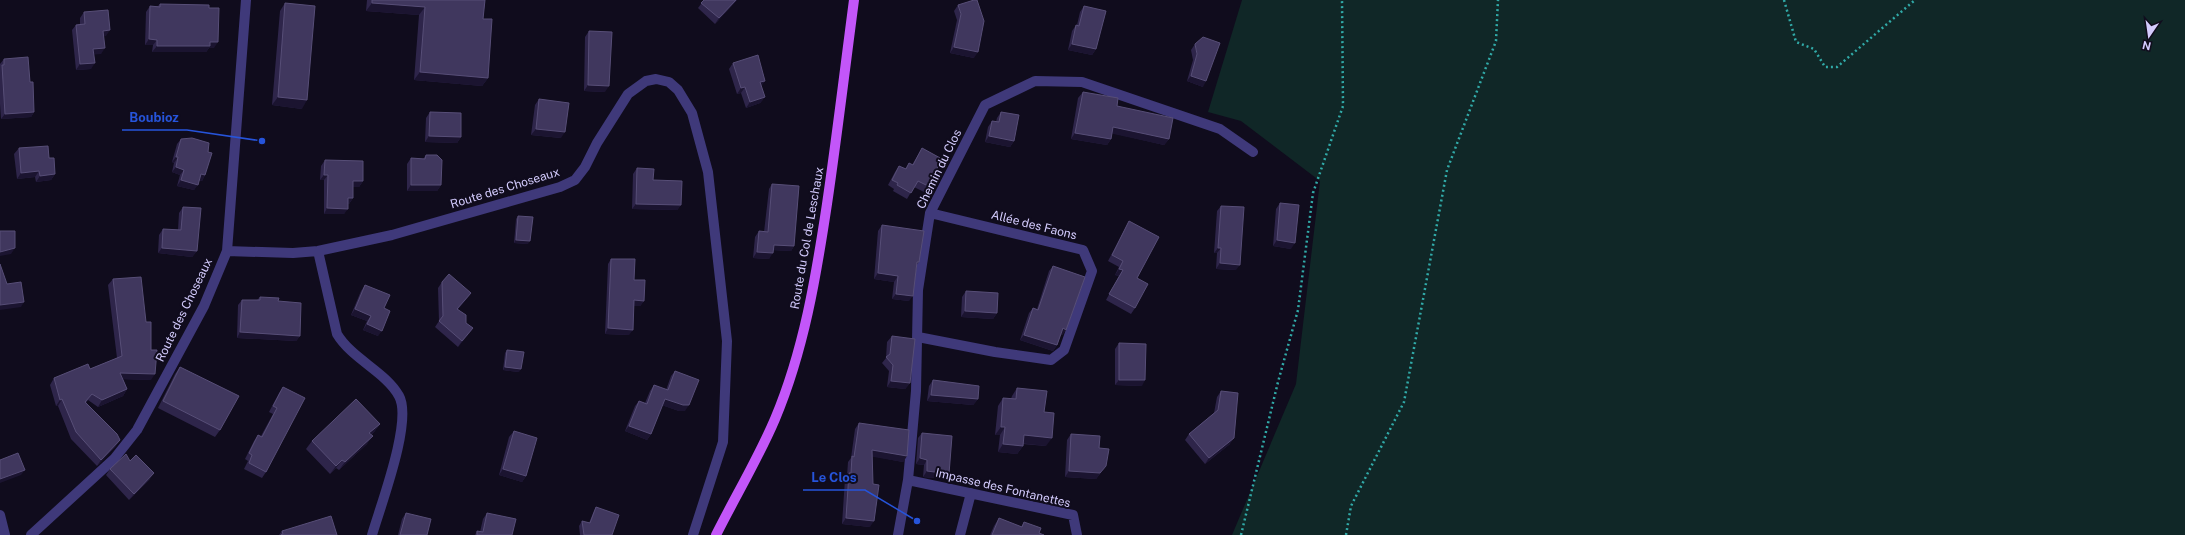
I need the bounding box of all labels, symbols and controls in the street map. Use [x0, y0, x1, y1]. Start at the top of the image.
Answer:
north arrow [2129, 16, 2169, 56]
text: N [2141, 39, 2152, 53]
callout: Boubioz [122, 105, 187, 130]
text: Boubioz [129, 110, 179, 125]
street label: Chemin du Clos [914, 127, 964, 211]
street label: Route des Choseaux [449, 165, 562, 211]
street label: Route du Col de Leschaux [788, 166, 826, 310]
street label: Allée des Faons [990, 208, 1078, 242]
street label: Route des Choseaux [153, 256, 215, 364]
callout: Le Clos [803, 465, 865, 490]
street label: Impasse des Fontanettes [934, 466, 1072, 510]
text: Le Clos [811, 470, 857, 485]

